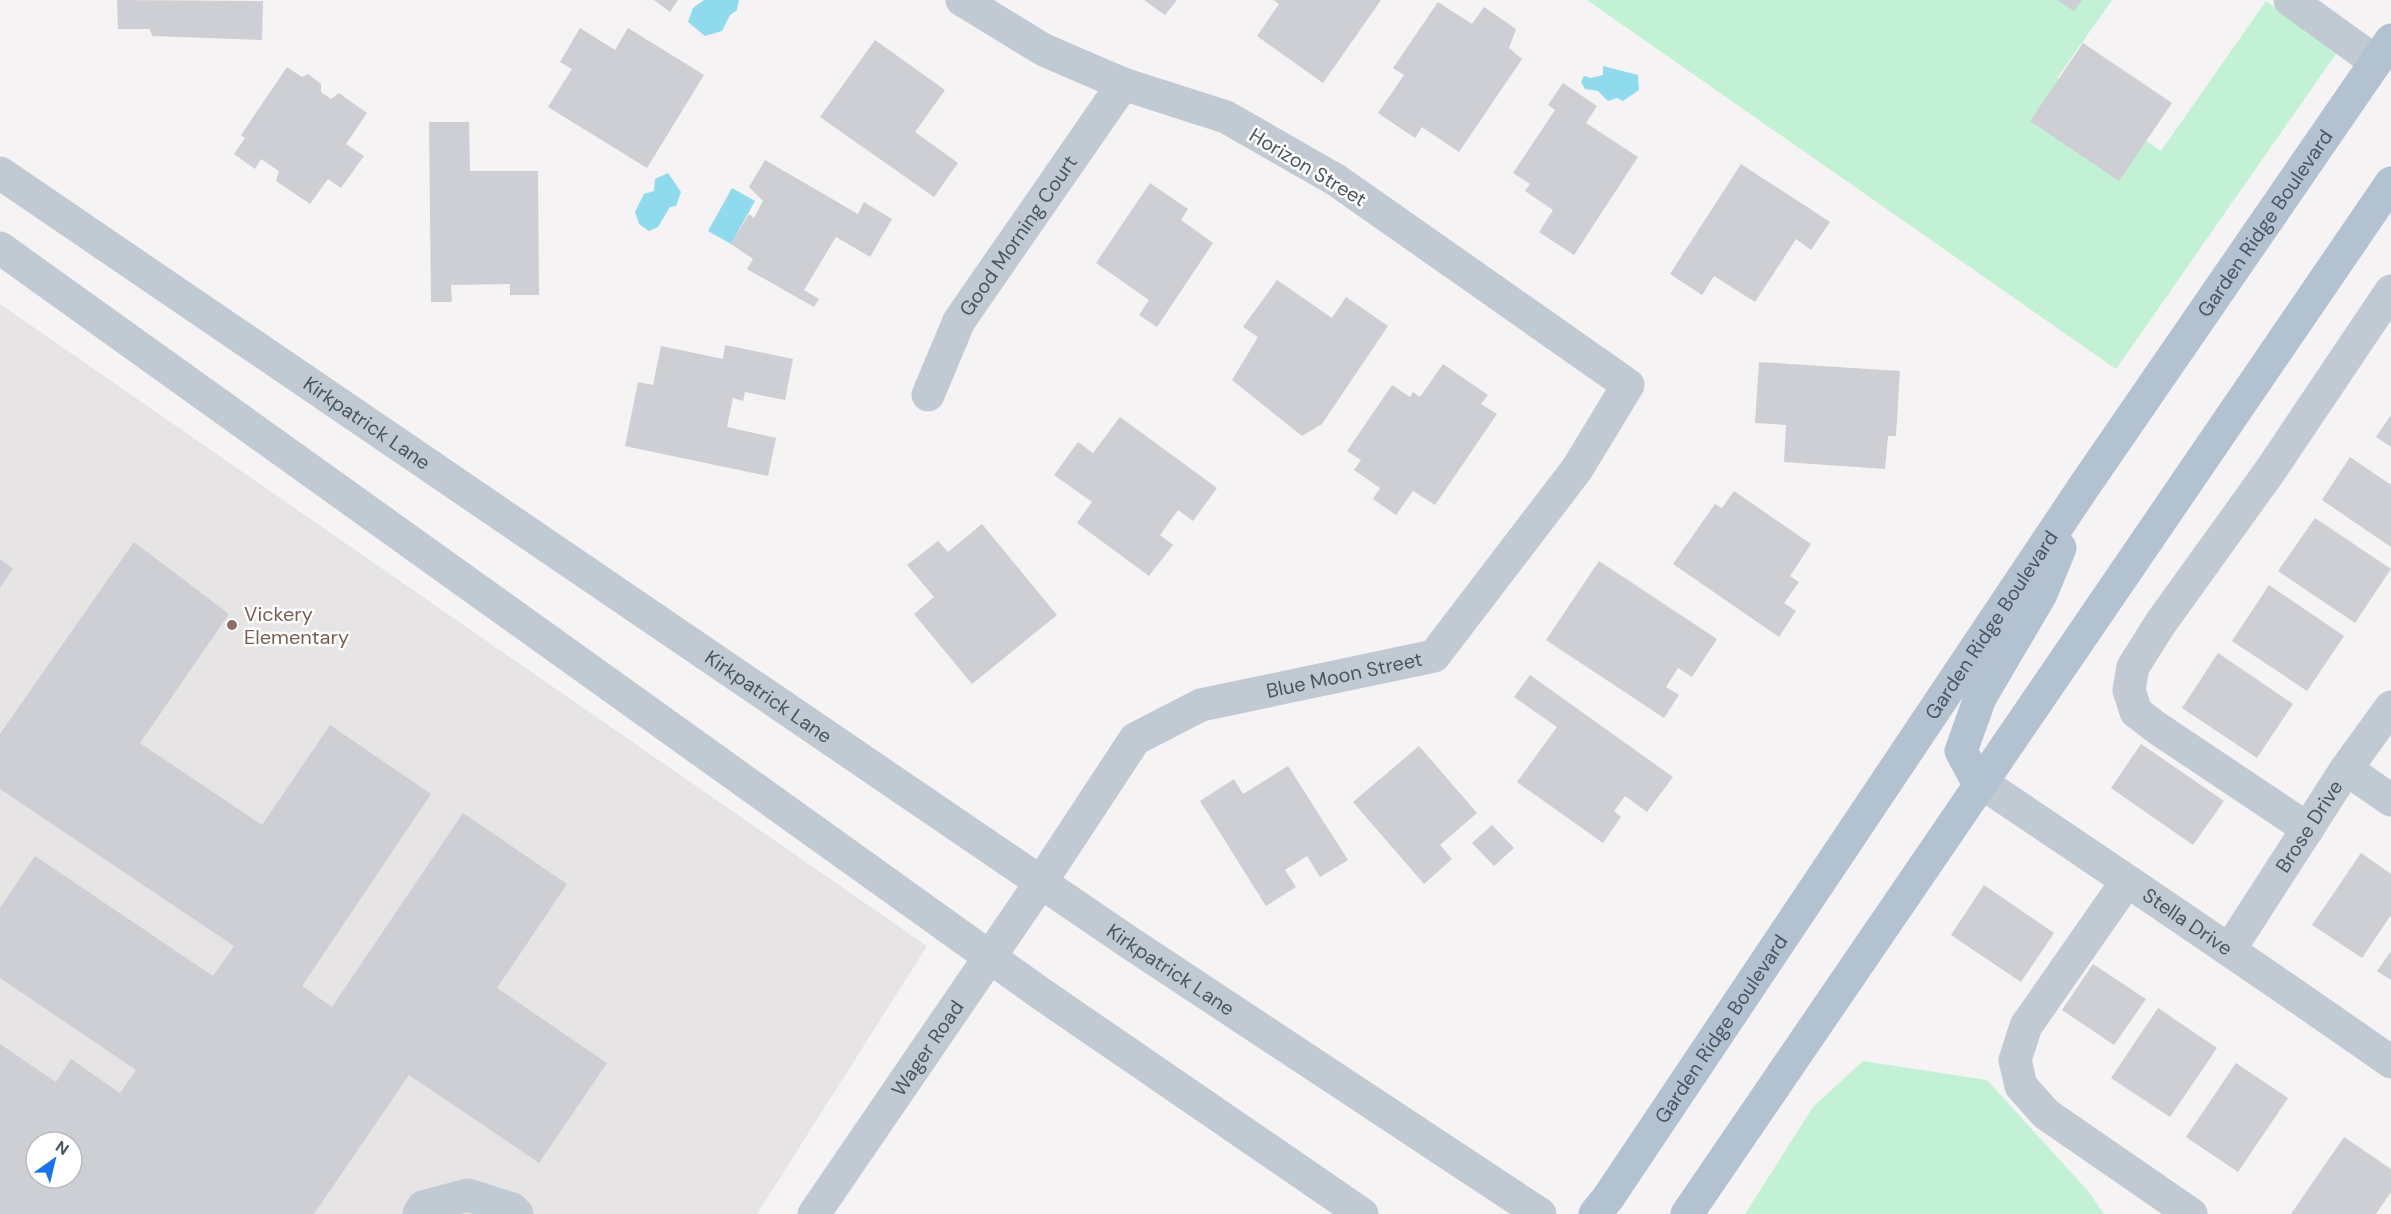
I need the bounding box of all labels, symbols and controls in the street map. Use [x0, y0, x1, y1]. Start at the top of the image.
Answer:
street label: Horizon Street [1245, 122, 1371, 212]
street label: Garden Ridge Boulevard [2191, 125, 2338, 322]
street label: Good Morning Court [953, 150, 1083, 321]
street label: Kirkpatrick Lane [298, 371, 436, 476]
street label: Garden Ridge Boulevard [1919, 526, 2064, 724]
place label: Vickery Elementary [244, 601, 349, 650]
marker: Vickery Elementary [225, 618, 239, 632]
street label: Kirkpatrick Lane [700, 644, 837, 749]
street label: Blue Moon Street [1264, 646, 1425, 704]
street label: Brose Drive [2270, 775, 2348, 878]
street label: Stella Drive [2138, 882, 2238, 961]
street label: Kirkpatrick Lane [1102, 918, 1240, 1022]
street label: Garden Ridge Boulevard [1649, 930, 1794, 1128]
street label: Wager Road [885, 995, 969, 1101]
north arrow [24, 1130, 84, 1190]
text: N [51, 1136, 73, 1160]

